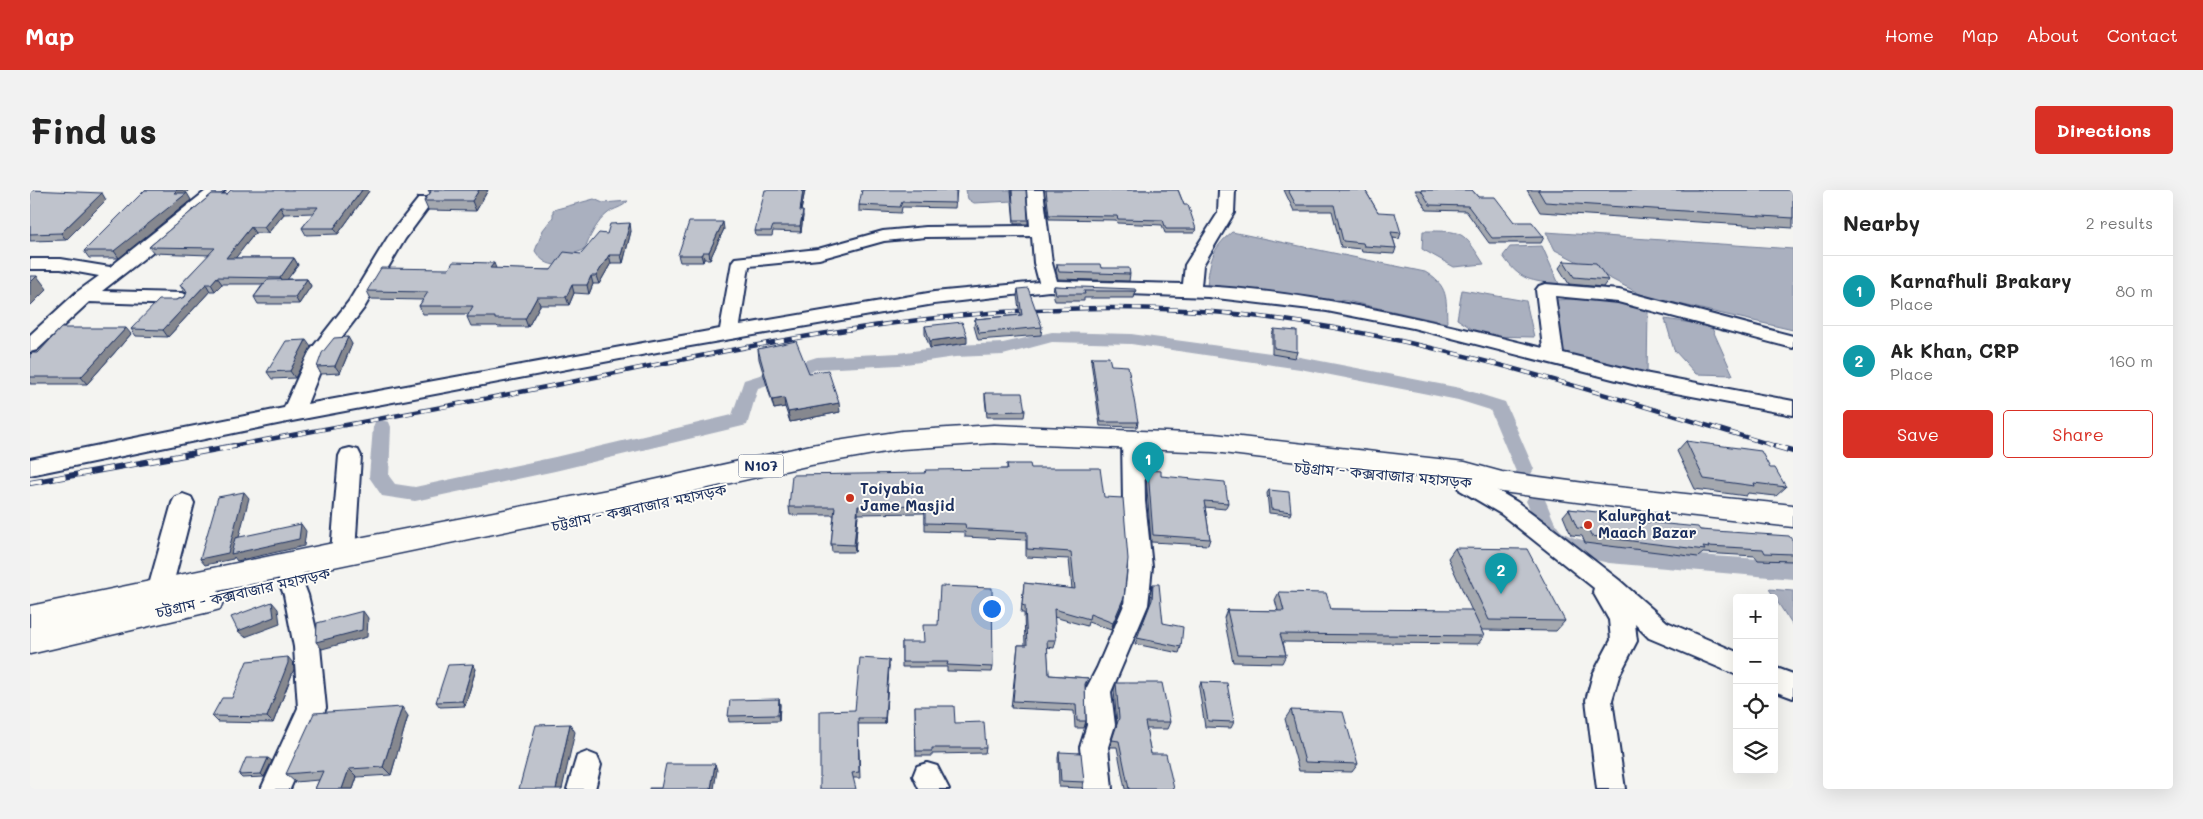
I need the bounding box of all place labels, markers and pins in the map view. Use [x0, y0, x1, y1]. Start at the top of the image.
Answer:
pin: 1 [1132, 442, 1164, 483]
place label: Toiyabia Jame Masjid [860, 478, 955, 515]
marker: Toiyabia Jame Masjid [844, 492, 856, 504]
place label: Kalurghat Maach Bazar [1598, 505, 1697, 542]
marker: Kalurghat Maach Bazar [1582, 519, 1594, 531]
pin: 2 [1485, 553, 1517, 594]

